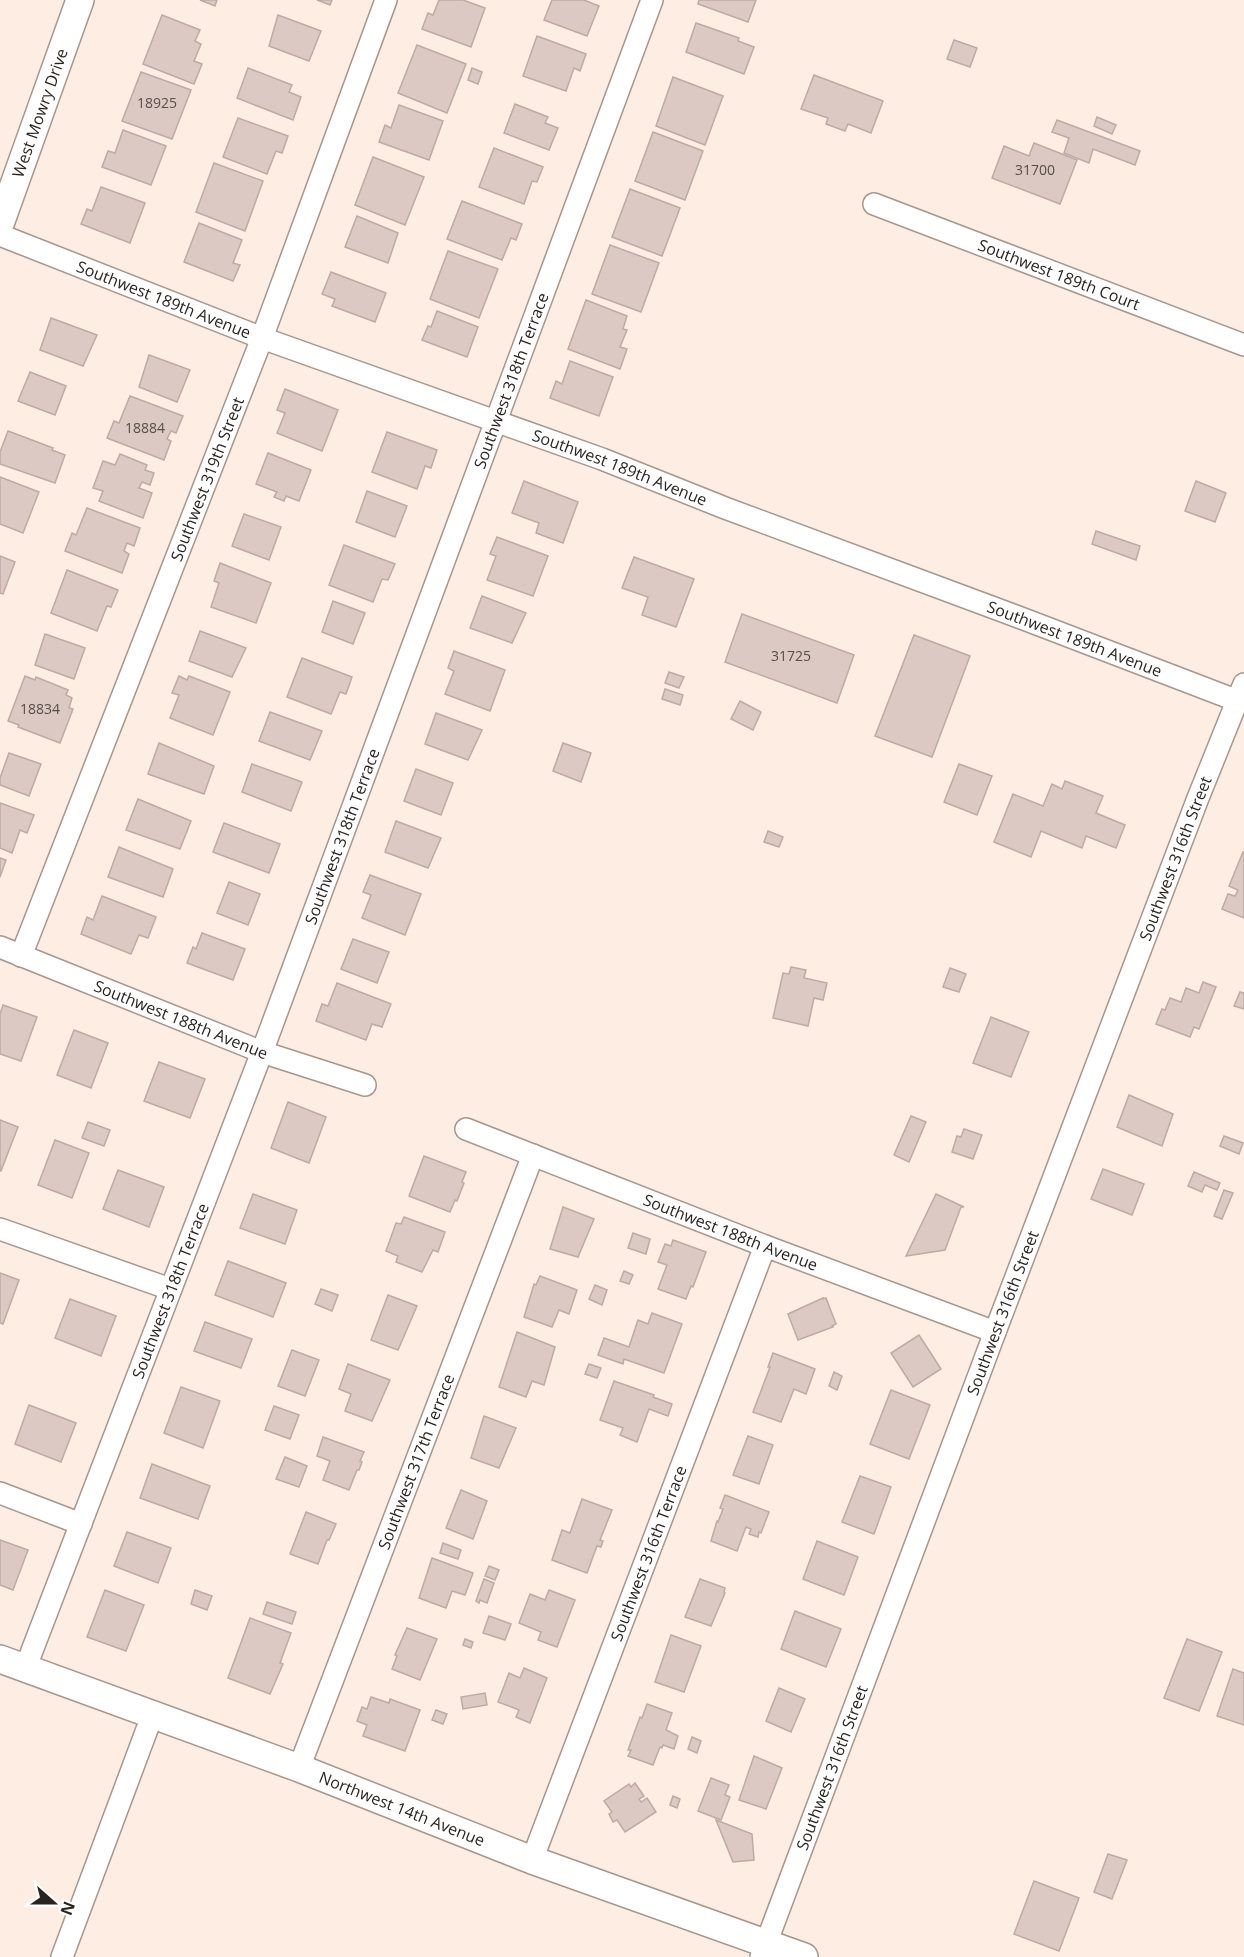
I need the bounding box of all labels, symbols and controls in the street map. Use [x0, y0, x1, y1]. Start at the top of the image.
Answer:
street label: West Mowry Drive [7, 45, 73, 180]
house number: 18925 [137, 93, 177, 112]
house number: 31700 [1015, 160, 1055, 179]
street label: Southwest 189th Court [975, 234, 1143, 315]
street label: Southwest 189th Avenue [73, 255, 254, 344]
street label: Southwest 318th Terrace [468, 289, 554, 472]
street label: Southwest 319th Street [165, 393, 249, 564]
house number: 18884 [125, 418, 165, 437]
street label: Southwest 189th Avenue [529, 424, 710, 511]
street label: Southwest 189th Avenue [984, 595, 1165, 682]
house number: 31725 [771, 646, 811, 665]
house number: 18834 [20, 699, 60, 718]
street label: Southwest 318th Terrace [299, 745, 385, 927]
street label: Southwest 316th Street [1134, 773, 1217, 944]
street label: Southwest 188th Avenue [91, 975, 271, 1064]
street label: Southwest 188th Avenue [640, 1188, 821, 1276]
street label: Southwest 318th Terrace [127, 1200, 214, 1382]
street label: Southwest 316th Street [961, 1227, 1044, 1398]
street label: Southwest 317th Terrace [372, 1371, 459, 1552]
street label: Southwest 316th Terrace [605, 1462, 692, 1644]
street label: Southwest 316th Street [791, 1682, 873, 1853]
street label: Northwest 14th Avenue [316, 1766, 488, 1851]
north arrow [24, 1873, 84, 1933]
text: N [55, 1898, 81, 1918]

